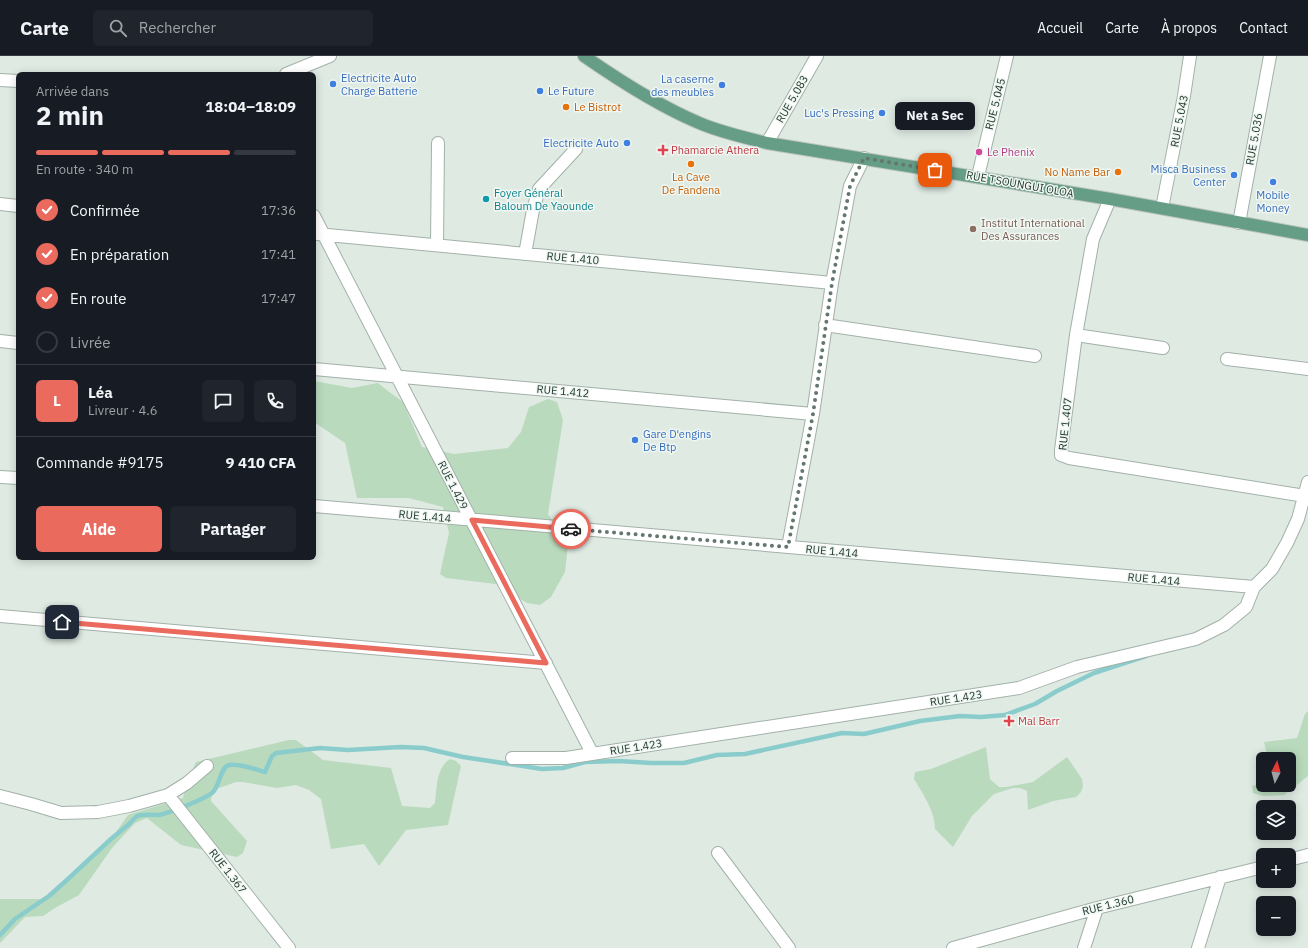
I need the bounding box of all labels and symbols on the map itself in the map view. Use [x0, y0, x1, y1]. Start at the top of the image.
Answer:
place label: Electricite Auto Charge Batterie [341, 71, 418, 98]
place label: La caserne des meubles [651, 72, 714, 99]
street label: RUE 5.083 [773, 73, 811, 125]
street label: RUE 5.045 [982, 77, 1008, 131]
marker: Electricite Auto Charge Batterie [328, 79, 338, 89]
marker: La caserne des meubles [717, 80, 727, 90]
place label: Le Future [548, 84, 594, 98]
marker: Le Future [535, 86, 545, 96]
street label: RUE 5.043 [1167, 94, 1191, 148]
place label: Le Bistrot [574, 100, 621, 114]
marker: Le Bistrot [561, 102, 571, 112]
callout: Net a Sec [895, 102, 975, 130]
place label: Luc's Pressing [804, 106, 874, 120]
marker: Luc's Pressing [877, 108, 887, 118]
street label: RUE 5.036 [1243, 112, 1265, 166]
place label: Electricite Auto [543, 136, 619, 150]
marker: Electricite Auto [622, 138, 632, 148]
place label: Phamarcie Athera [671, 143, 759, 157]
marker: Phamarcie Athera [658, 145, 668, 155]
place label: Le Phenix [987, 145, 1035, 159]
marker: Le Phenix [974, 147, 984, 157]
pin [918, 153, 952, 187]
marker: La Cave De Fandena [686, 159, 696, 169]
place label: Misca Business Center [1150, 162, 1226, 189]
place label: No Name Bar [1044, 165, 1110, 179]
marker: No Name Bar [1113, 167, 1123, 177]
street label: RUE TSOUNGUI OLOA [965, 168, 1075, 200]
place label: La Cave De Fandena [662, 170, 720, 197]
marker: Misca Business Center [1229, 170, 1239, 180]
marker: Mobile Money [1268, 177, 1278, 187]
place label: Foyer Général Baloum De Yaounde [494, 186, 594, 213]
place label: Mobile Money [1256, 188, 1290, 215]
marker: Foyer Général Baloum De Yaounde [481, 194, 491, 204]
place label: Institut International Des Assurances [981, 216, 1085, 243]
marker: Institut International Des Assurances [968, 224, 978, 234]
street label: RUE 1.410 [546, 249, 600, 267]
street label: RUE 1.412 [536, 382, 590, 400]
street label: RUE 1.407 [1055, 397, 1075, 451]
place label: Gare D'engins De Btp [643, 427, 711, 454]
marker: Gare D'engins De Btp [630, 435, 640, 445]
street label: RUE 1.429 [435, 458, 471, 512]
street label: RUE 1.414 [398, 507, 452, 525]
courier [551, 509, 591, 549]
street label: RUE 1.414 [805, 542, 859, 560]
street label: RUE 1.414 [1127, 570, 1181, 588]
pin [45, 605, 79, 639]
street label: RUE 1.423 [929, 687, 983, 709]
place label: Mal Barr [1018, 714, 1060, 728]
marker: Mal Barr [1003, 715, 1015, 727]
street label: RUE 1.423 [609, 736, 663, 758]
north arrow [1256, 752, 1296, 792]
street label: RUE 1.367 [206, 846, 250, 896]
street label: RUE 1.360 [1081, 892, 1135, 918]

